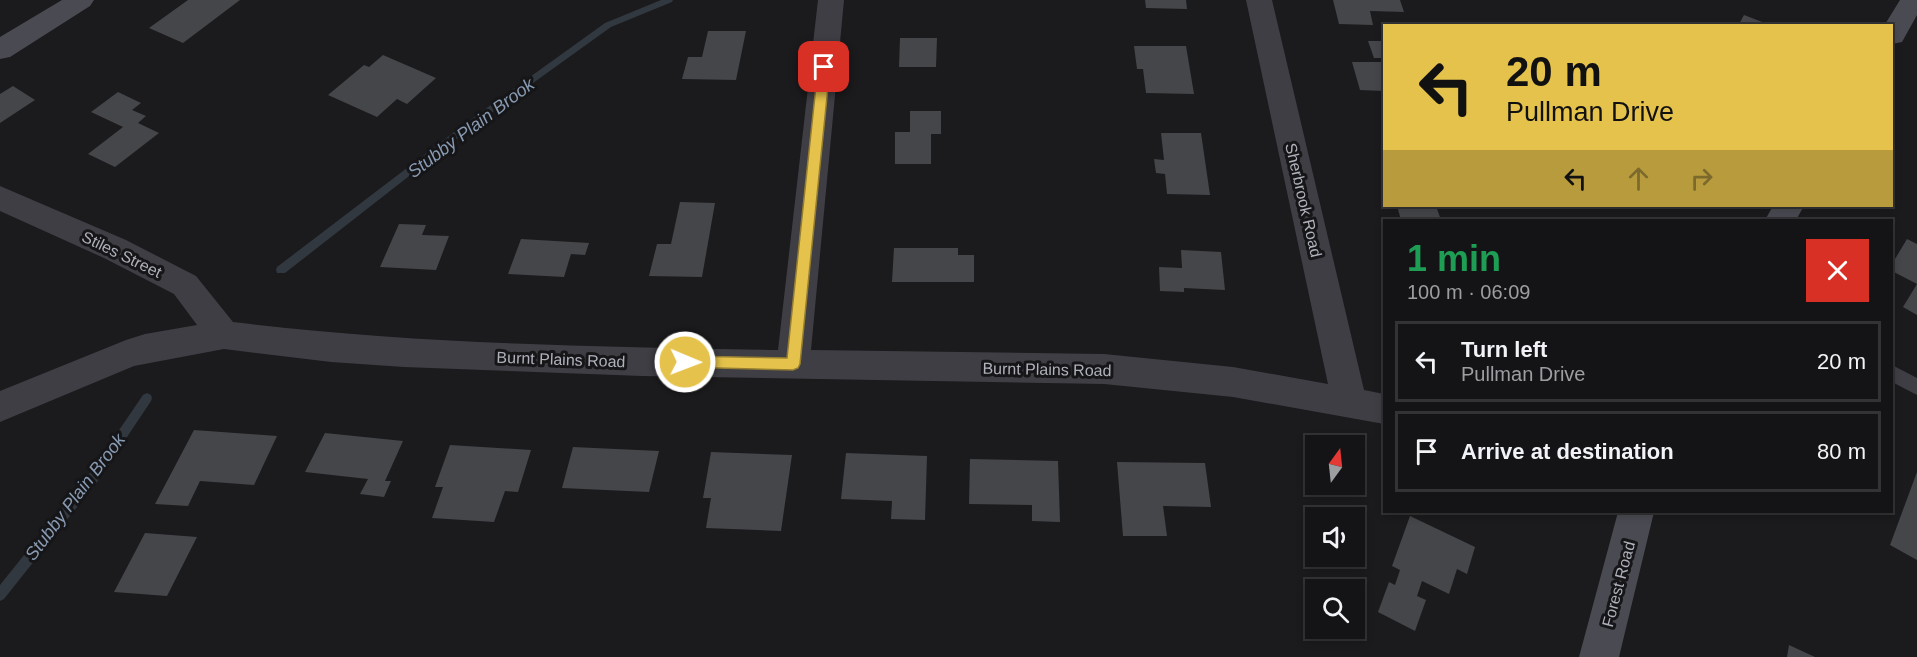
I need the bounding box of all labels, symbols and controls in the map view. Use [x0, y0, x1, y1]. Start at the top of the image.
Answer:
pin [798, 41, 849, 92]
icon: left [1407, 48, 1485, 126]
text: 20 m [1506, 48, 1602, 95]
icon: arrive [807, 50, 840, 83]
water label: Stubby Plain Brook [404, 73, 539, 182]
text: Pullman Drive [1506, 97, 1674, 127]
street label: Sherbrook Road [1282, 141, 1325, 259]
icon: left [1559, 162, 1592, 195]
icon: ahead [1622, 162, 1655, 195]
icon: right [1685, 162, 1718, 195]
street label: Stiles Street [79, 228, 165, 281]
text: 1 min [1407, 238, 1501, 279]
button: close [1806, 239, 1869, 302]
text: 100 m · 06:09 [1407, 281, 1530, 303]
position arrow [653, 330, 717, 394]
text: Turn left [1461, 337, 1547, 362]
icon: left [1410, 345, 1443, 378]
street label: Burnt Plains Road [496, 349, 626, 370]
text: 20 m [1817, 349, 1866, 374]
street label: Burnt Plains Road [982, 360, 1112, 379]
text: Pullman Drive [1461, 363, 1585, 385]
water label: Stubby Plain Brook [21, 429, 130, 564]
north arrow [1305, 435, 1365, 495]
map controls [1305, 435, 1365, 639]
icon: arrive [1410, 435, 1443, 468]
text: Arrive at destination [1461, 439, 1674, 464]
text: 80 m [1817, 439, 1866, 464]
button: sound [1305, 507, 1365, 567]
street label: Forest Road [1599, 539, 1638, 629]
button: search [1305, 579, 1365, 639]

